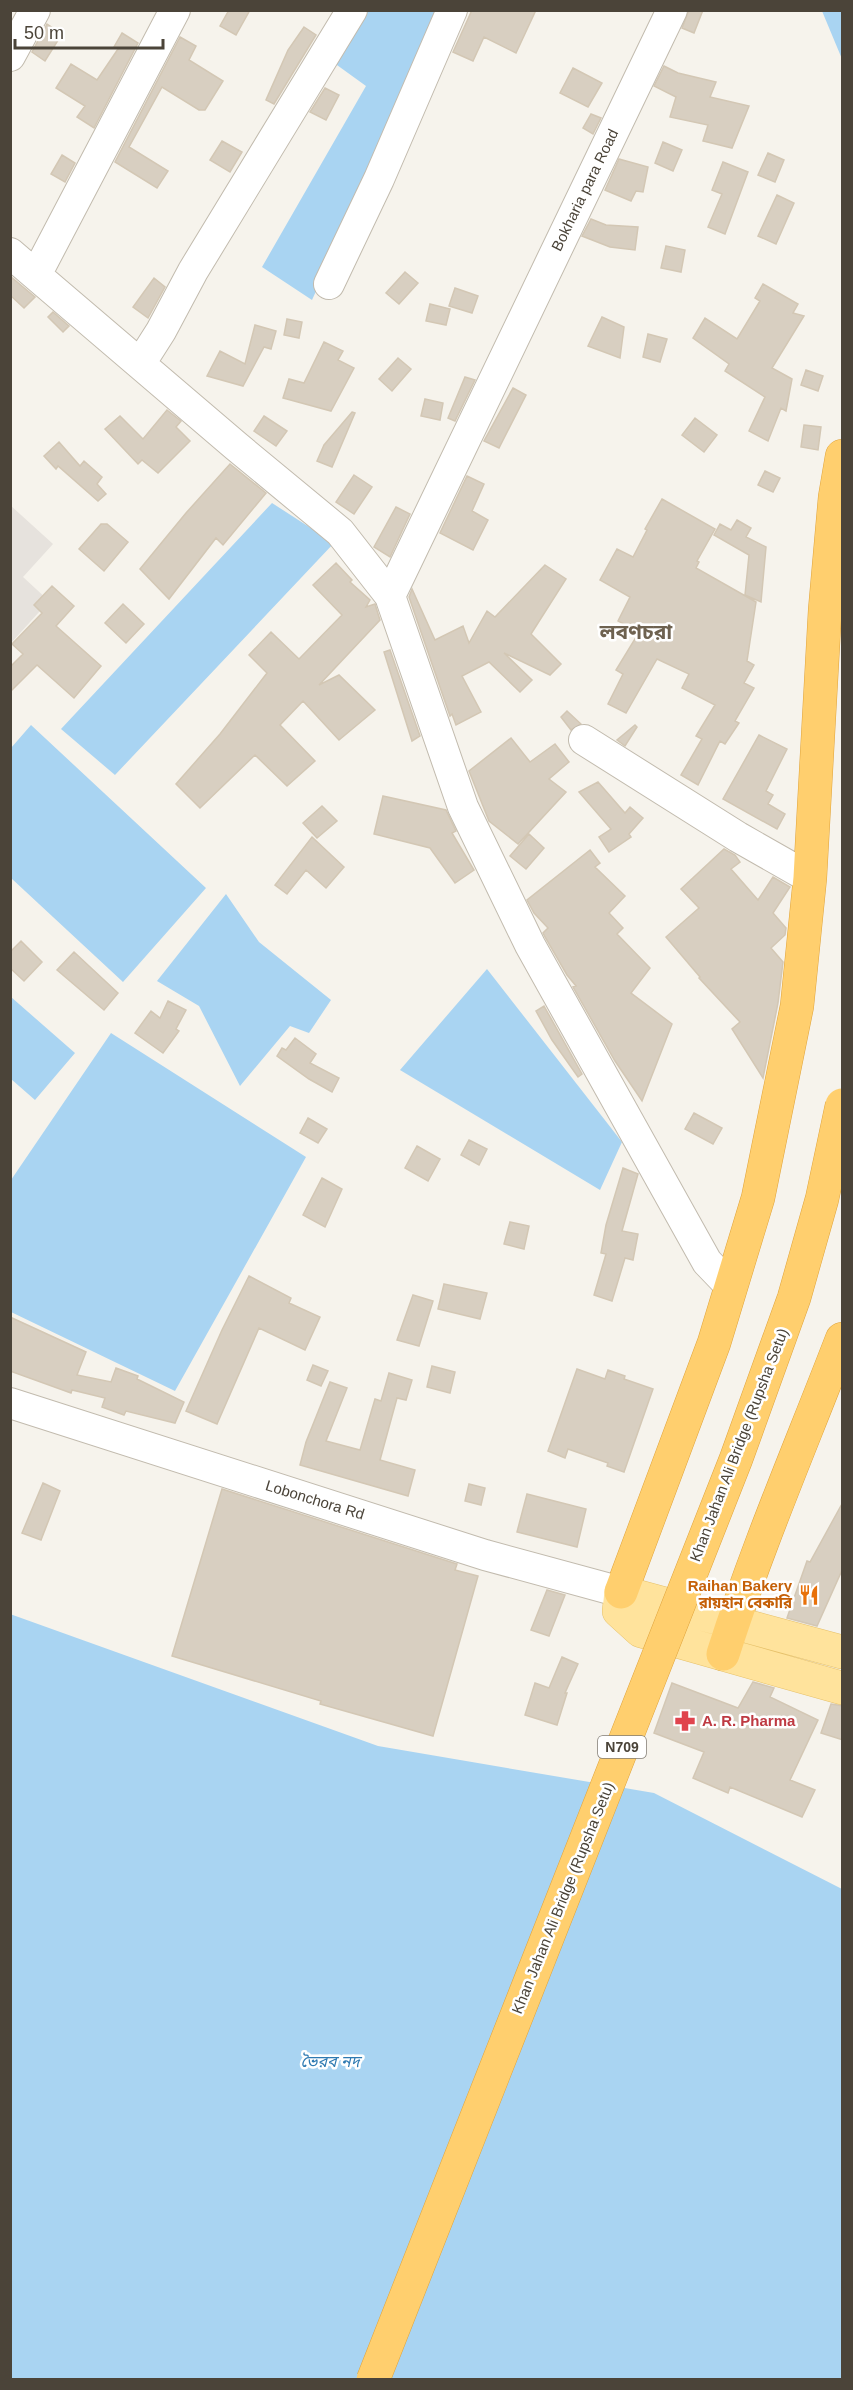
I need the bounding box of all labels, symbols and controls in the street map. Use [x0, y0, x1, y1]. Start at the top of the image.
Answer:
scale bar [15, 12, 164, 50]
text: 50 m [24, 23, 64, 43]
street label: Bokharia para Road [548, 126, 621, 253]
district label: লবণচরা [599, 620, 673, 643]
street label: Khan Jahan Ali Bridge (Rupsha Setu) [686, 1326, 791, 1564]
street label: Lobonchora Rd [264, 1476, 367, 1523]
place label: Raihan Bakery রায়হান বেকারি [688, 1577, 793, 1611]
restaurant icon: Raihan Bakery রায়হান বেকারি [797, 1583, 821, 1607]
pharmacy icon: A. R. Pharma [673, 1709, 697, 1733]
place label: A. R. Pharma [702, 1712, 796, 1729]
road number: N709 [598, 1736, 646, 1758]
street label: Khan Jahan Ali Bridge (Rupsha Setu) [508, 1779, 617, 2016]
water label: ভৈরব নদ [301, 2052, 363, 2070]

